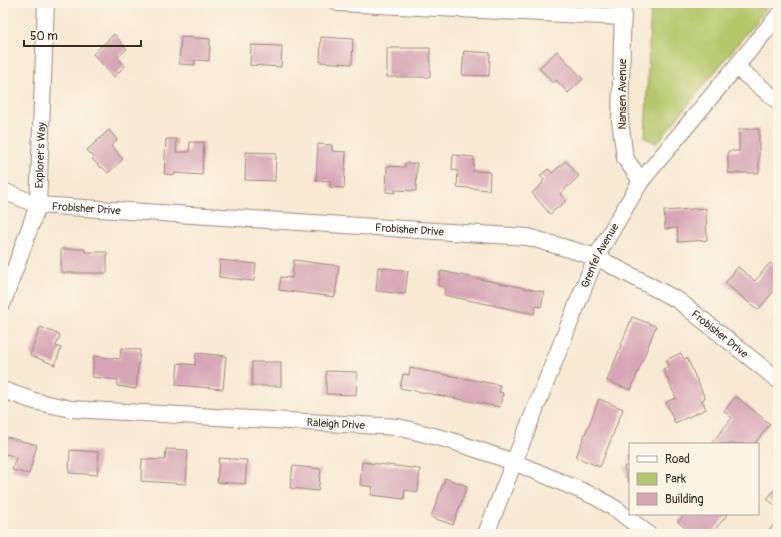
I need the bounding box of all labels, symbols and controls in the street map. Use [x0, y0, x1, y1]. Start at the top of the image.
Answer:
scale bar [24, 22, 141, 48]
text: 50 m [30, 29, 58, 44]
street label: Nansen Avenue [616, 58, 629, 129]
street label: Explorer's Way [32, 122, 48, 189]
street label: Frobisher Drive [51, 199, 122, 217]
street label: Grenfel Avenue [578, 220, 621, 289]
street label: Frobisher Drive [375, 221, 445, 238]
street label: Frobisher Drive [689, 307, 751, 361]
street label: Raleigh Drive [306, 415, 366, 432]
legend [629, 443, 759, 515]
text: Road [665, 452, 690, 467]
text: Park [665, 472, 686, 487]
text: Building [665, 492, 704, 507]

